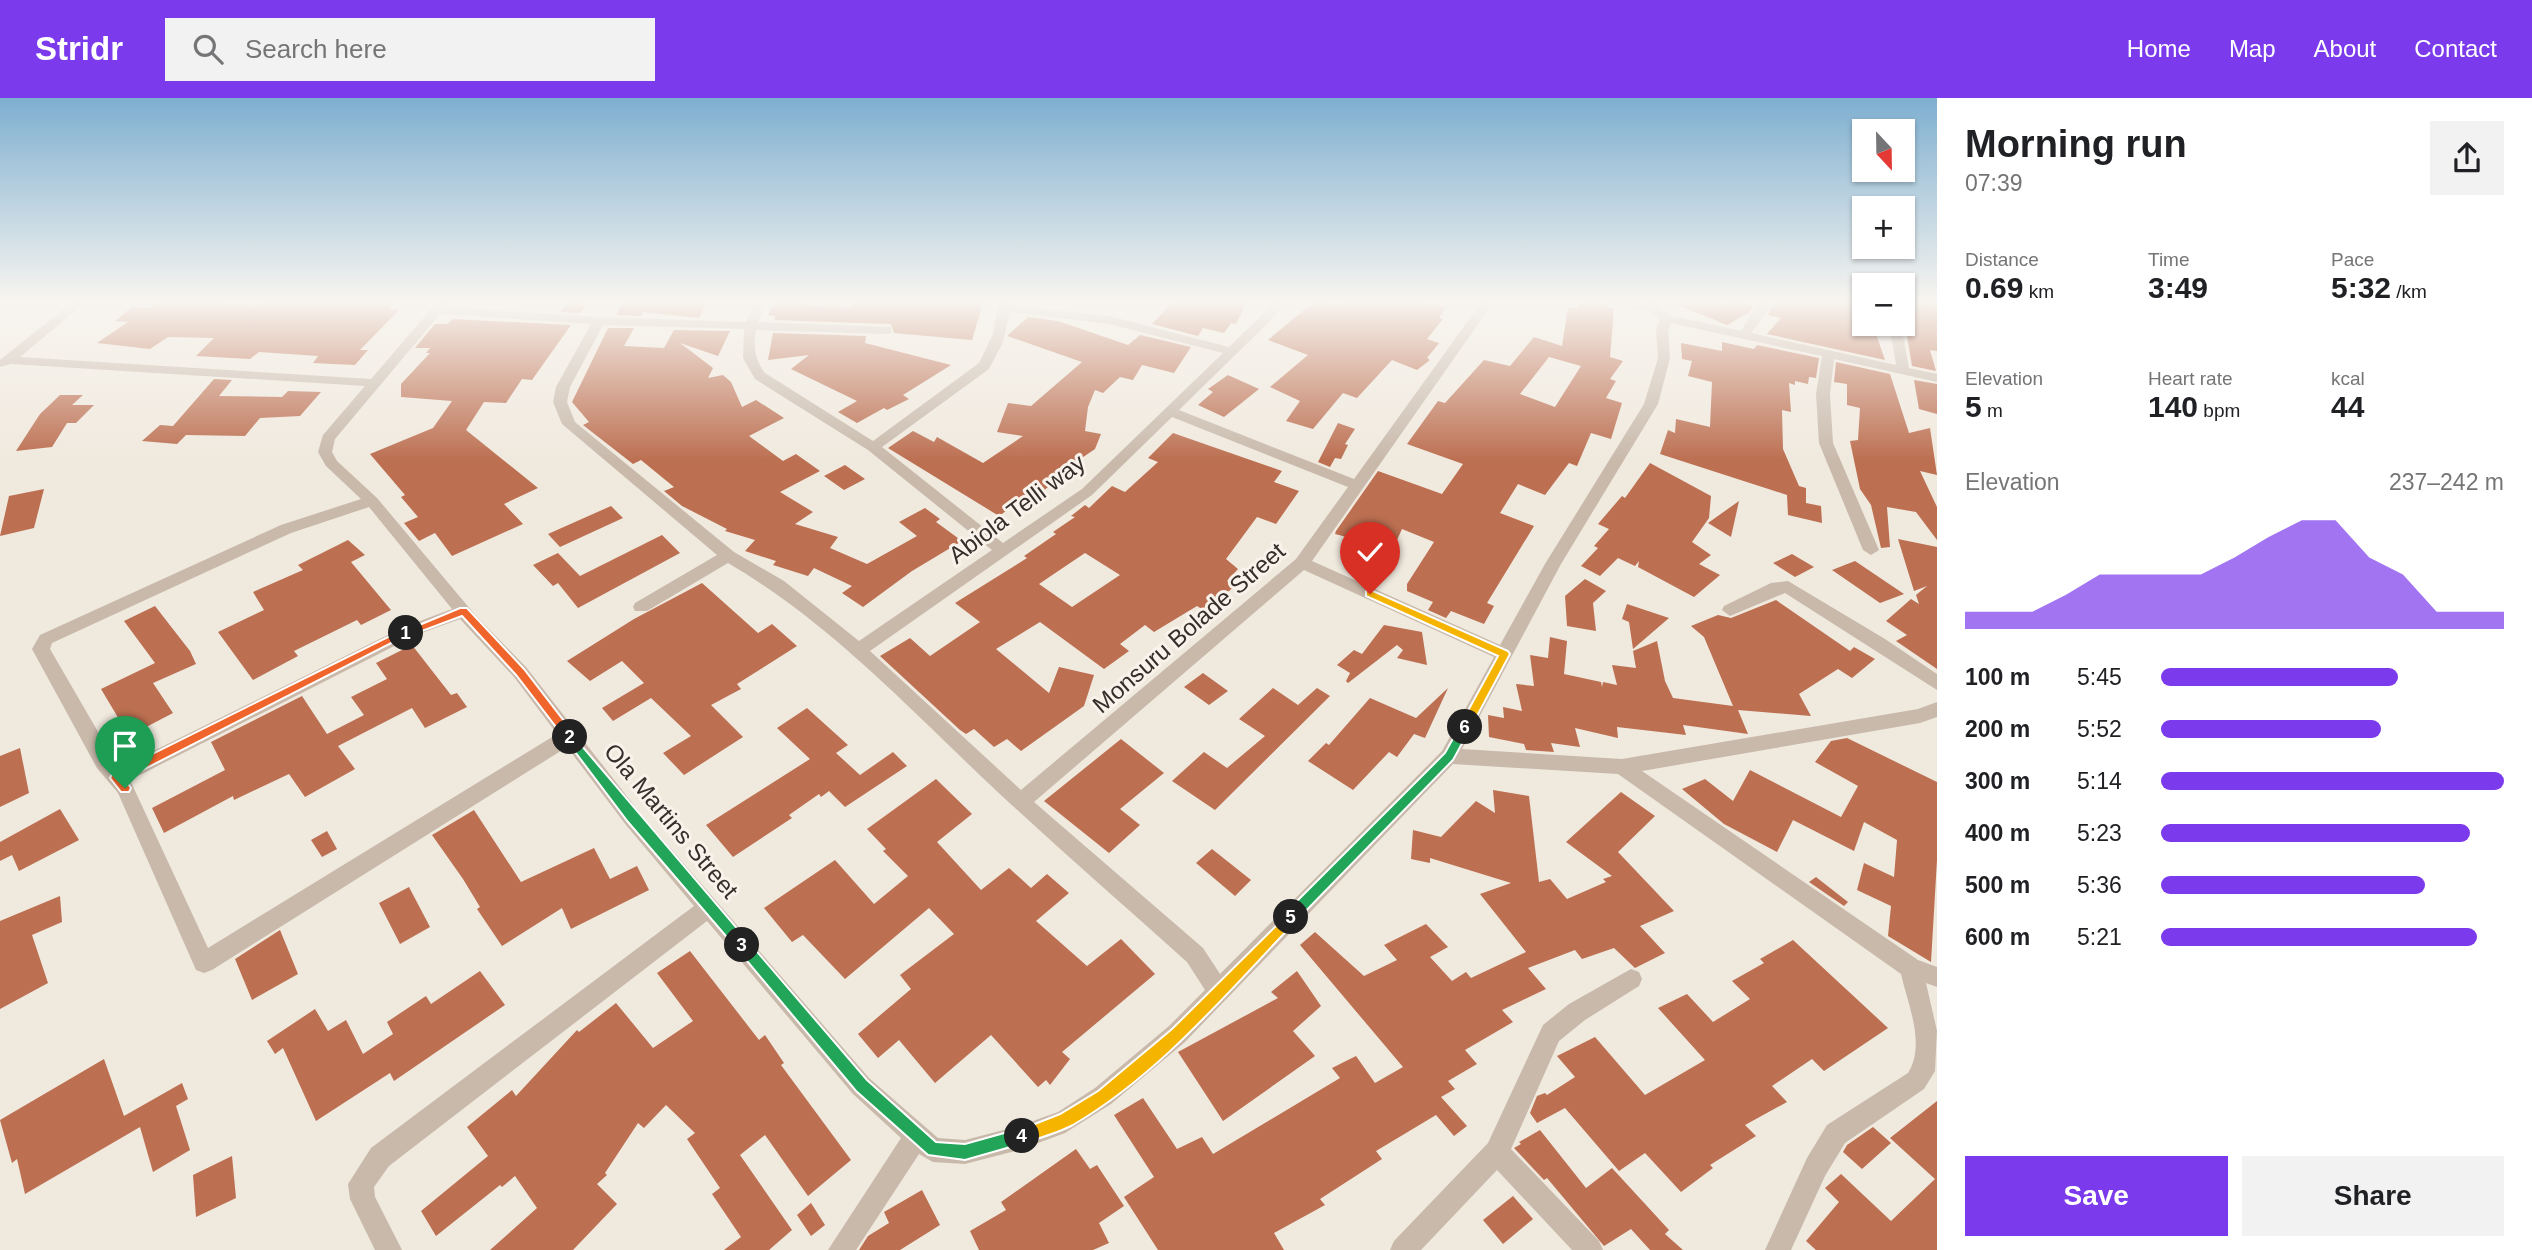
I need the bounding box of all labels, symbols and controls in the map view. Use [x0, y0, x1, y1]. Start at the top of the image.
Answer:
search box [165, 18, 655, 81]
text: Stridr [35, 30, 123, 67]
icon: search [189, 30, 227, 68]
text: Search here [245, 34, 387, 64]
text: Home [2127, 35, 2191, 62]
text: Map [2229, 35, 2276, 62]
text: About [2314, 35, 2376, 62]
text: Contact [2414, 35, 2497, 62]
north arrow [1852, 119, 1914, 182]
map controls [1852, 119, 1915, 336]
button: share [2430, 121, 2504, 195]
text: Morning run [1965, 123, 2187, 165]
text: 07:39 [1965, 170, 2023, 196]
button: + [1852, 196, 1915, 259]
text: Distance [1965, 249, 2039, 270]
text: Time [2148, 249, 2190, 270]
text: Pace [2331, 249, 2374, 270]
text: 0.69 [1965, 271, 2023, 304]
text: 3:49 [2148, 271, 2208, 304]
text: 5:32 [2331, 271, 2391, 304]
button: − [1852, 273, 1915, 336]
text: km [2023, 281, 2054, 302]
text: /km [2391, 281, 2427, 302]
text: Elevation [1965, 368, 2043, 389]
text: Heart rate [2148, 368, 2232, 389]
text: kcal [2331, 368, 2365, 389]
text: 5 [1965, 390, 1982, 423]
text: 140 [2148, 390, 2198, 423]
text: 44 [2331, 390, 2364, 423]
text: m [1982, 400, 2003, 421]
text: bpm [2198, 400, 2240, 421]
street label: Abiola Telli way [943, 449, 1090, 569]
text: Elevation [1965, 469, 2060, 495]
text: 237–242 m [2389, 469, 2504, 495]
pin [1340, 522, 1400, 594]
icon: check [1351, 533, 1389, 571]
street label: Monsuru Bolade Street [1087, 537, 1290, 718]
pin: 1 [388, 616, 424, 650]
text: 1 [400, 622, 411, 643]
text: 100 m [1965, 664, 2030, 690]
text: 5:45 [2077, 664, 2122, 690]
pin: 6 [1448, 710, 1482, 744]
pin [95, 716, 155, 788]
text: 6 [1459, 716, 1470, 737]
text: 200 m [1965, 716, 2030, 742]
text: 5:52 [2077, 716, 2122, 742]
pin: 2 [552, 720, 588, 754]
text: 2 [564, 726, 575, 747]
icon: arrive [106, 727, 144, 765]
street label: Ola Martins Street [599, 738, 744, 904]
text: 300 m [1965, 768, 2030, 794]
text: 5:14 [2077, 768, 2122, 794]
text: 400 m [1965, 820, 2030, 846]
text: 5:23 [2077, 820, 2122, 846]
text: 500 m [1965, 872, 2030, 898]
text: 5:36 [2077, 872, 2122, 898]
pin: 5 [1274, 900, 1308, 934]
text: 5 [1285, 906, 1296, 927]
text: 600 m [1965, 924, 2030, 950]
text: 5:21 [2077, 924, 2122, 950]
pin: 3 [724, 928, 760, 962]
text: 3 [736, 934, 747, 955]
pin: 4 [1004, 1118, 1040, 1154]
text: 4 [1016, 1125, 1027, 1146]
button: Save [1965, 1156, 2228, 1236]
button: Share [2242, 1156, 2504, 1236]

